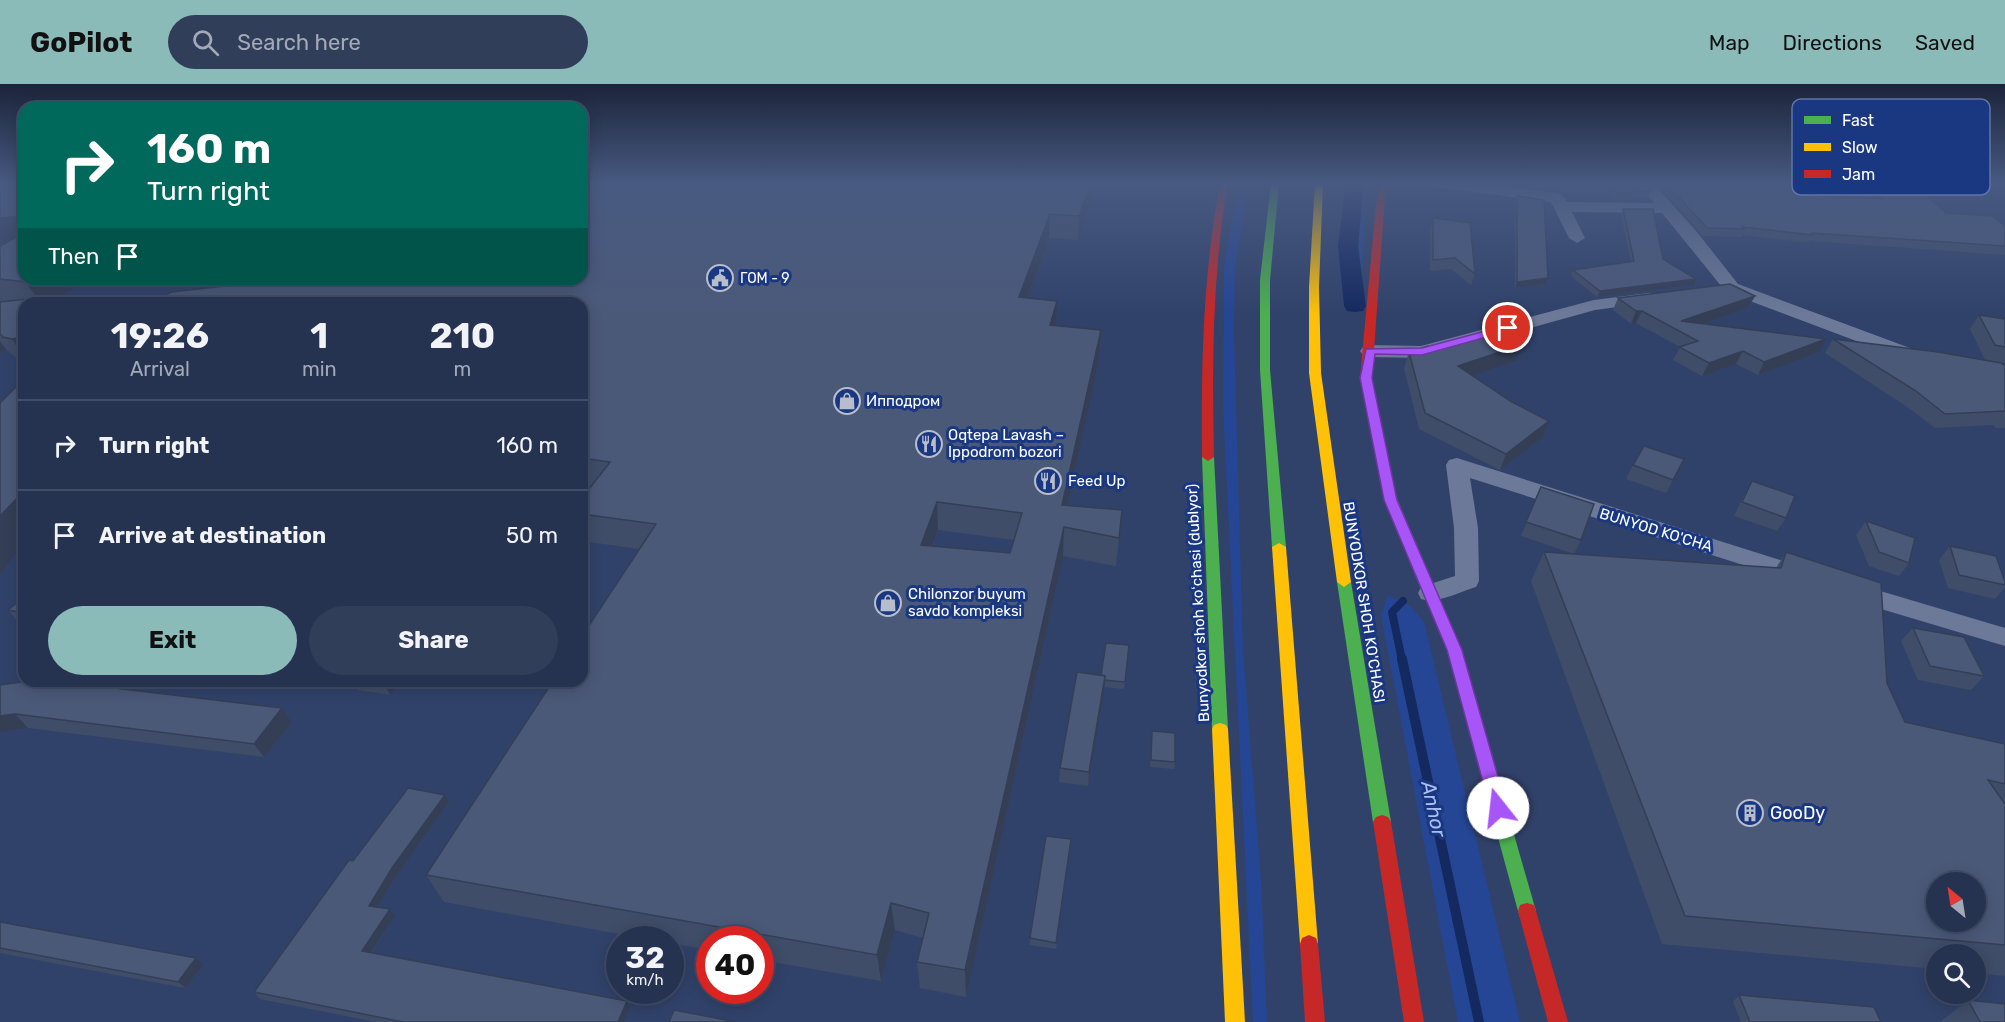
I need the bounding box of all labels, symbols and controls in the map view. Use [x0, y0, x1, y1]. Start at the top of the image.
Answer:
search box [168, 15, 588, 69]
text: GoPilot [30, 26, 132, 59]
icon: search [189, 26, 222, 59]
text: Search here [237, 29, 361, 56]
text: Map [1709, 30, 1750, 55]
text: Directions [1783, 30, 1882, 55]
text: Saved [1915, 30, 1975, 55]
legend [1792, 99, 1990, 195]
text: Fast [1842, 111, 1874, 130]
text: 160 m [147, 124, 271, 174]
icon: right [48, 126, 126, 204]
text: Slow [1842, 138, 1878, 157]
text: Jam [1842, 165, 1875, 184]
text: Turn right [147, 175, 270, 207]
icon: arrive [111, 240, 144, 273]
text: Then [48, 243, 99, 270]
public building icon: ГОМ - 9 [705, 263, 735, 293]
place label: ГОМ - 9 [740, 270, 790, 287]
pin [1482, 302, 1533, 353]
icon: arrive [1491, 311, 1524, 344]
text: 19:26 [111, 314, 209, 357]
text: 1 [310, 314, 328, 357]
text: 210 [429, 314, 495, 357]
text: Arrival [130, 357, 190, 381]
text: min [302, 357, 337, 381]
text: m [453, 357, 471, 381]
shop icon: Ипподром [832, 386, 862, 416]
place label: Ипподром [866, 392, 940, 410]
place label: Oqtepa Lavash – Ippodrom bozori [948, 426, 1064, 461]
icon: right [48, 429, 81, 462]
restaurant icon: Oqtepa Lavash – Ippodrom bozori [914, 429, 944, 459]
text: Turn right [99, 432, 209, 459]
text: 160 m [496, 432, 558, 459]
restaurant icon: Feed Up [1033, 466, 1063, 496]
place label: Feed Up [1068, 472, 1126, 490]
street label: Bunyodkor shoh koʻchasi (dublyor) [1183, 484, 1213, 722]
street label: BUNYODKOR SHOH KO'CHASI [1339, 500, 1389, 704]
street label: BUNYOD KO'CHA [1597, 504, 1715, 556]
icon: arrive [48, 519, 81, 552]
text: Arrive at destination [99, 522, 326, 549]
text: 50 m [506, 522, 558, 549]
place label: Chilonzor buyum savdo kompleksi [908, 585, 1026, 620]
shop icon: Chilonzor buyum savdo kompleksi [873, 588, 903, 618]
button: Exit [48, 606, 297, 675]
button: Share [309, 606, 558, 675]
position arrow [1466, 776, 1530, 840]
water label: Anhor [1416, 778, 1452, 841]
building icon: GooDy [1735, 798, 1765, 828]
place label: GooDy [1770, 802, 1825, 824]
north arrow [1926, 872, 1986, 932]
map controls [1926, 872, 1986, 1004]
speed limit sign: 40 [696, 926, 774, 1004]
text: 32 [625, 940, 665, 976]
button: search [1926, 944, 1986, 1004]
text: km/h [626, 971, 664, 989]

